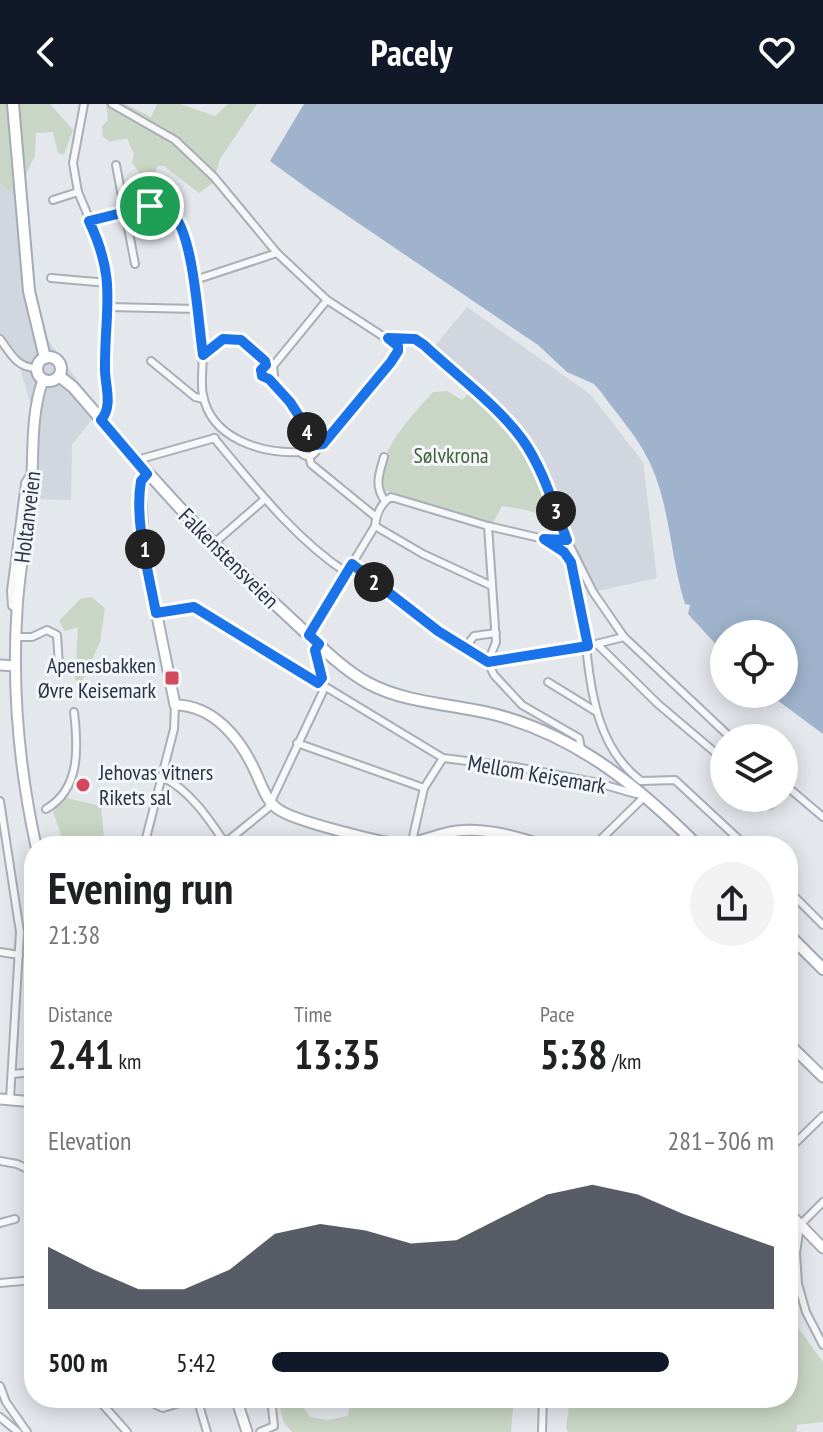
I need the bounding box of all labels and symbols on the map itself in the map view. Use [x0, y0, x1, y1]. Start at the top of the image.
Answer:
pin [116, 172, 184, 240]
pin: 4 [287, 412, 327, 452]
park label: Sølvkrona [413, 441, 489, 469]
street label: Holtanveien [7, 470, 47, 564]
pin: 3 [536, 491, 576, 531]
street label: Falkenstensveien [173, 502, 285, 614]
pin: 1 [125, 529, 165, 569]
pin: 2 [354, 562, 394, 602]
place label: Apenesbakken Øvre Keisemark [38, 651, 156, 704]
marker: Apenesbakken Øvre Keisemark [163, 669, 181, 687]
street label: Mellom Keisemark [466, 748, 609, 800]
place label: Jehovas vitners Rikets sal [98, 758, 213, 811]
marker: Jehovas vitners Rikets sal [74, 776, 92, 794]

